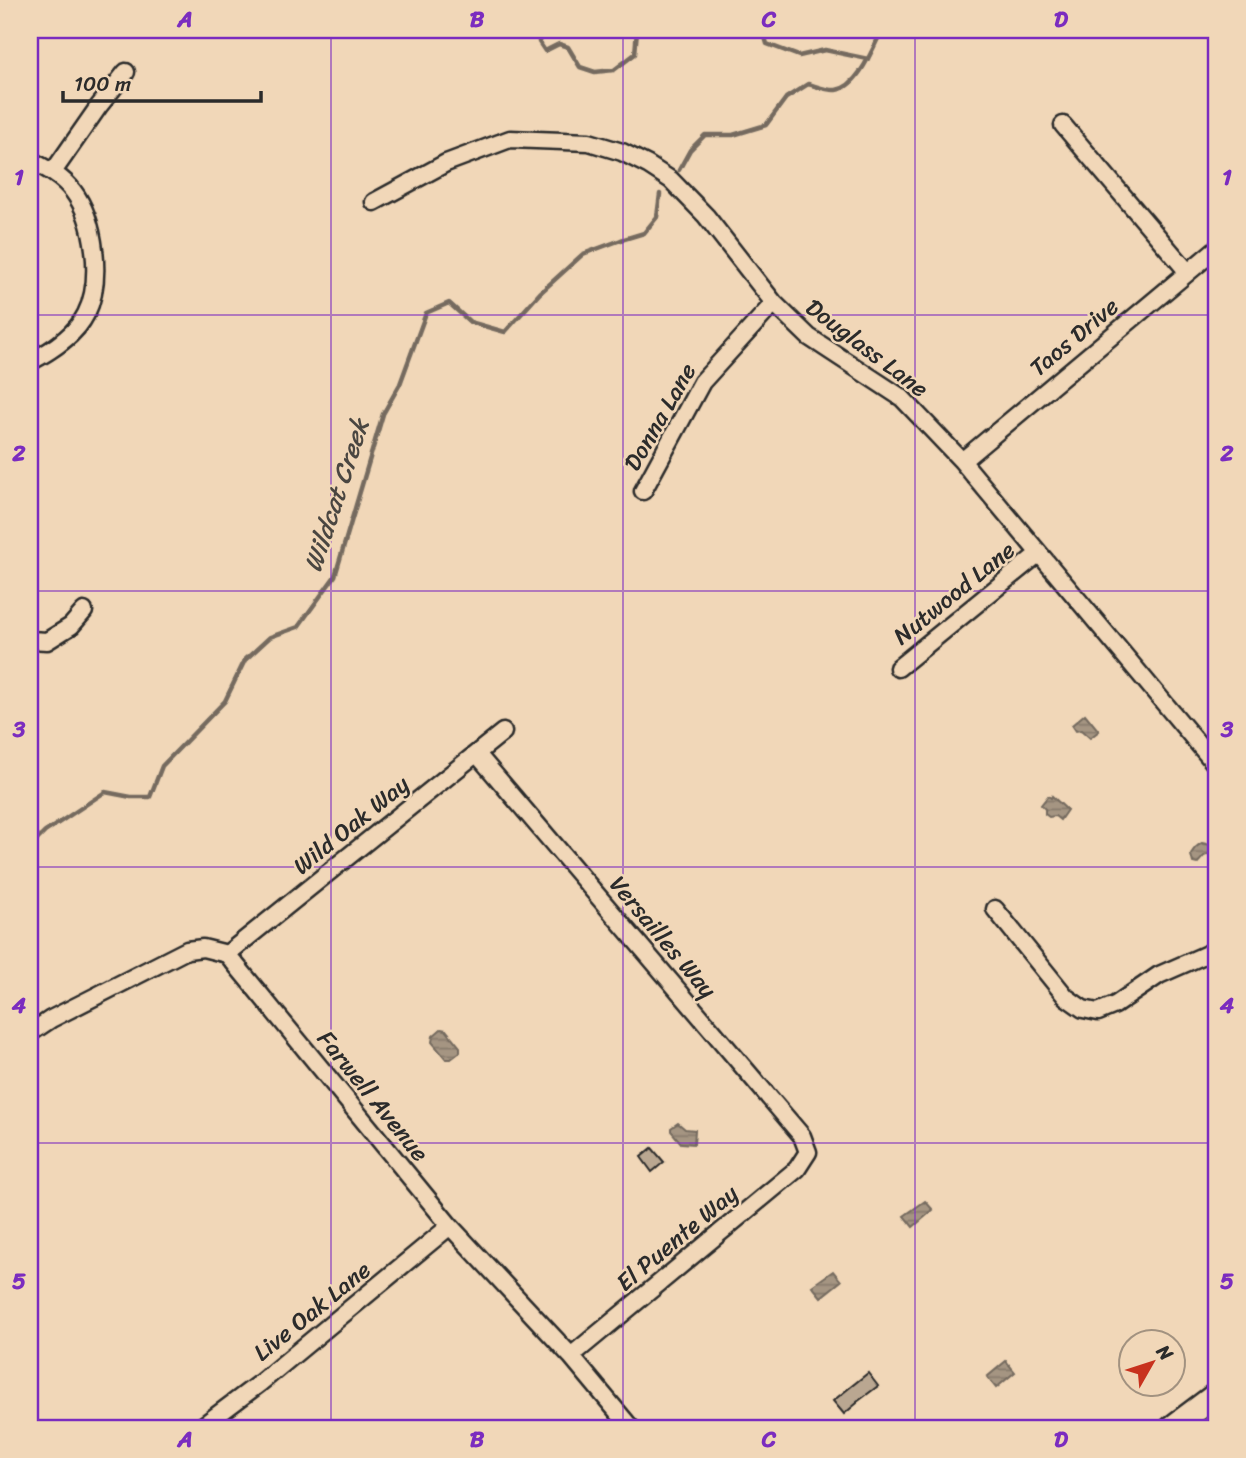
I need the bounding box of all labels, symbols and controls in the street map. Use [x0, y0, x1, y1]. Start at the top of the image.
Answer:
text: A [176, 0, 193, 40]
text: B [470, 0, 485, 40]
text: C [761, 0, 777, 40]
text: D [1054, 0, 1069, 40]
scale bar [63, 60, 261, 104]
text: 100 m [74, 65, 131, 103]
text: 1 [14, 157, 24, 198]
text: 1 [1222, 157, 1232, 198]
street label: Douglass Lane [796, 287, 938, 409]
street label: Taos Drive [1020, 287, 1128, 387]
street label: Donna Lane [612, 355, 708, 479]
water label: Wildcat Creek [290, 410, 383, 578]
text: 2 [11, 433, 26, 474]
text: 2 [1219, 433, 1234, 474]
street label: Nutwood Lane [883, 530, 1025, 656]
text: 3 [12, 709, 26, 750]
text: 3 [1220, 709, 1234, 750]
street label: Wild Oak Way [283, 764, 419, 886]
street label: Versailles Way [599, 866, 728, 1009]
text: 4 [11, 985, 27, 1026]
text: 4 [1219, 985, 1235, 1026]
street label: Farwell Avenue [306, 1020, 440, 1172]
street label: El Puente Way [606, 1173, 748, 1302]
street label: Live Oak Lane [243, 1250, 381, 1372]
text: 5 [12, 1261, 26, 1302]
text: 5 [1220, 1261, 1234, 1302]
north arrow [1116, 1328, 1186, 1398]
text: N [1147, 1336, 1182, 1369]
text: A [176, 1419, 193, 1458]
text: B [470, 1419, 485, 1458]
text: C [761, 1419, 777, 1458]
text: D [1054, 1419, 1069, 1458]

